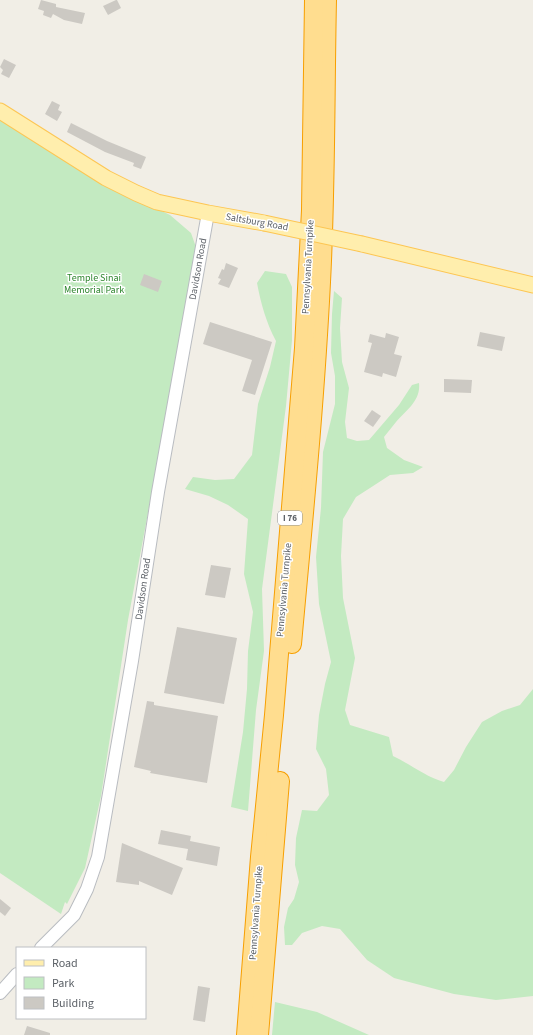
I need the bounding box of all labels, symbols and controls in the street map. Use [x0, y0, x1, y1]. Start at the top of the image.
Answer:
street label: Saltsburg Road [225, 210, 289, 234]
street label: Pennsylvania Turnpike [299, 220, 317, 314]
street label: Davidson Road [186, 237, 210, 301]
park label: Temple Sinai Memorial Park [64, 271, 124, 297]
road number: I 76 [278, 511, 302, 525]
street label: Pennsylvania Turnpike [273, 542, 295, 638]
street label: Davidson Road [132, 557, 154, 621]
street label: Pennsylvania Turnpike [246, 865, 266, 960]
legend [16, 947, 146, 1019]
text: Road [52, 955, 78, 972]
text: Park [52, 975, 74, 992]
text: Building [52, 995, 94, 1012]

